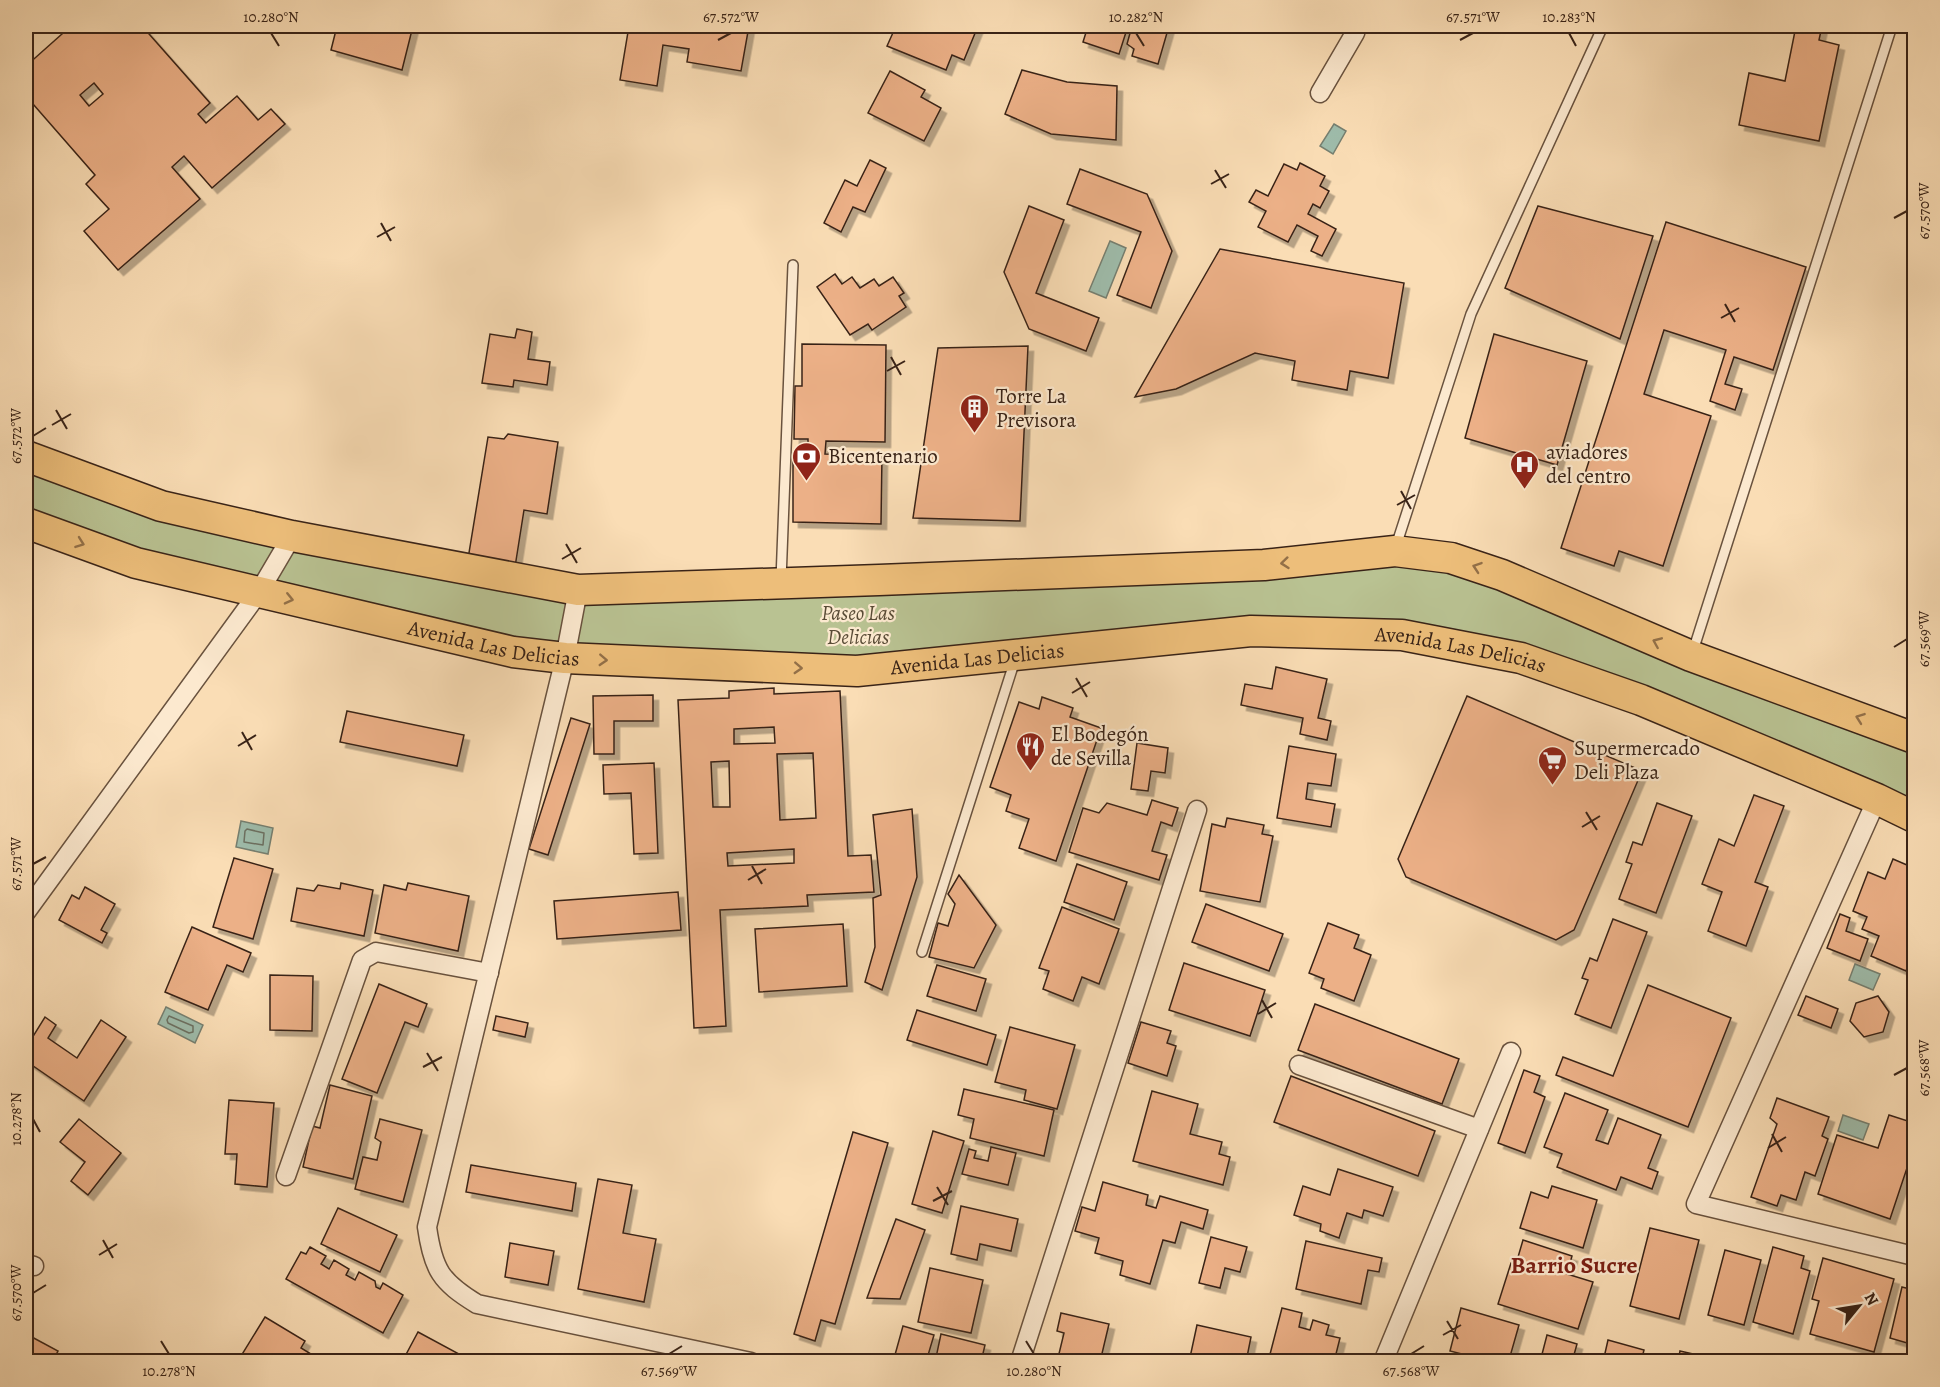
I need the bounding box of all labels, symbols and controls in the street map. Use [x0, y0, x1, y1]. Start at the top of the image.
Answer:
text: 10.280°N [243, 7, 299, 27]
text: 67.572°W [703, 7, 759, 27]
text: 10.282°N [1109, 7, 1163, 27]
text: 67.571°W [1446, 7, 1500, 27]
text: 10.283°N [1542, 7, 1596, 27]
text: 67.570°W [1914, 182, 1934, 240]
place label: Torre La Previsora [996, 382, 1077, 434]
building icon: Torre La Previsora [959, 392, 991, 434]
text: 67.572°W [6, 408, 26, 464]
place label: aviadores del centro [1546, 438, 1631, 490]
bank icon: Bicentenario [791, 440, 823, 482]
place label: Bicentenario [828, 442, 938, 470]
hospital icon: aviadores del centro [1509, 448, 1541, 490]
one-way arrow [75, 536, 85, 549]
one-way arrow [1280, 556, 1289, 569]
one-way arrow [1472, 562, 1483, 574]
one-way arrow [284, 592, 294, 605]
park label: Paseo Las Delicias [821, 599, 895, 651]
text: 67.569°W [1914, 611, 1934, 667]
street label: Avenida Las Delicias [404, 613, 580, 673]
street label: Avenida Las Delicias [1373, 620, 1550, 680]
street label: Avenida Las Delicias [888, 636, 1066, 682]
one-way arrow [1653, 637, 1664, 649]
one-way arrow [599, 653, 608, 666]
one-way arrow [794, 662, 803, 675]
one-way arrow [1855, 712, 1865, 725]
place label: El Bodegón de Sevilla [1051, 720, 1148, 772]
restaurant icon: El Bodegón de Sevilla [1014, 730, 1046, 772]
place label: Supermercado Deli Plaza [1574, 734, 1700, 786]
supermarket icon: Supermercado Deli Plaza [1537, 744, 1569, 786]
text: 67.571°W [6, 837, 26, 891]
text: 67.568°W [1914, 1040, 1934, 1096]
text: 10.278°N [6, 1092, 26, 1146]
district label: Barrio Sucre [1510, 1249, 1638, 1281]
text: 67.570°W [6, 1264, 26, 1322]
north arrow [1829, 1276, 1889, 1336]
text: N [1859, 1288, 1884, 1310]
text: 10.278°N [142, 1361, 196, 1381]
text: 67.569°W [641, 1361, 697, 1381]
text: 10.280°N [1006, 1361, 1062, 1381]
text: 67.568°W [1383, 1361, 1439, 1381]

